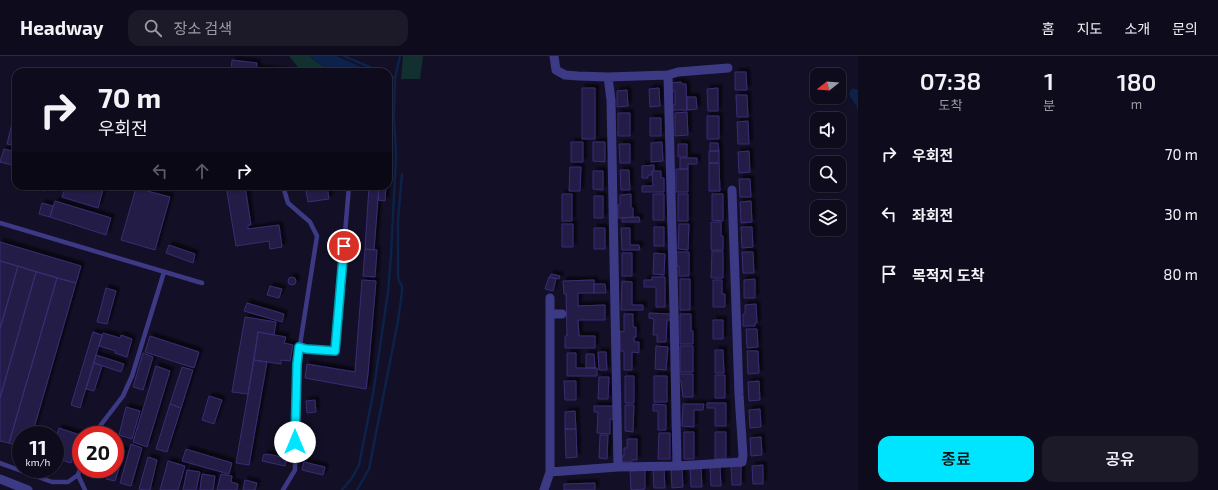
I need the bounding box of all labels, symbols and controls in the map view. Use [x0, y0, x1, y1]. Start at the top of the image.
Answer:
search box [128, 10, 408, 46]
text: Headway [20, 16, 104, 39]
icon: search [142, 17, 164, 39]
text: 장소 검색 [174, 19, 232, 37]
text: 홈 [1042, 20, 1055, 37]
text: 지도 [1077, 20, 1102, 37]
text: 소개 [1124, 20, 1150, 37]
text: 문의 [1172, 20, 1198, 37]
text: 07:38 [920, 66, 981, 95]
text: 1 [1044, 66, 1054, 95]
text: 180 [1117, 67, 1156, 96]
north arrow [810, 68, 846, 104]
map controls [810, 68, 846, 236]
text: 70 m [98, 80, 161, 114]
icon: right [32, 84, 84, 136]
text: m [1131, 96, 1142, 112]
text: 도착 [939, 97, 962, 113]
text: 분 [1043, 97, 1055, 113]
button: sound [810, 112, 846, 148]
text: 우회전 [98, 117, 148, 139]
icon: right [878, 143, 900, 165]
text: 70 m [1165, 145, 1198, 163]
text: 우회전 [912, 146, 953, 164]
button: search [810, 156, 846, 192]
icon: left [149, 160, 171, 182]
icon: ahead [191, 160, 213, 182]
icon: right [233, 160, 255, 182]
button: layers [810, 200, 846, 236]
icon: left [878, 203, 900, 225]
text: 30 m [1164, 205, 1198, 223]
text: 좌회전 [912, 206, 953, 224]
pin [327, 229, 361, 263]
icon: arrive [333, 235, 355, 257]
icon: arrive [878, 263, 900, 285]
text: 80 m [1163, 265, 1198, 283]
text: 목적지 도착 [912, 266, 984, 284]
position arrow [274, 421, 316, 463]
speed limit sign: 20 [72, 426, 124, 478]
text: 11 [29, 435, 47, 459]
button: 종료 [878, 436, 1034, 482]
button: 공유 [1042, 436, 1198, 482]
text: km/h [26, 456, 50, 468]

